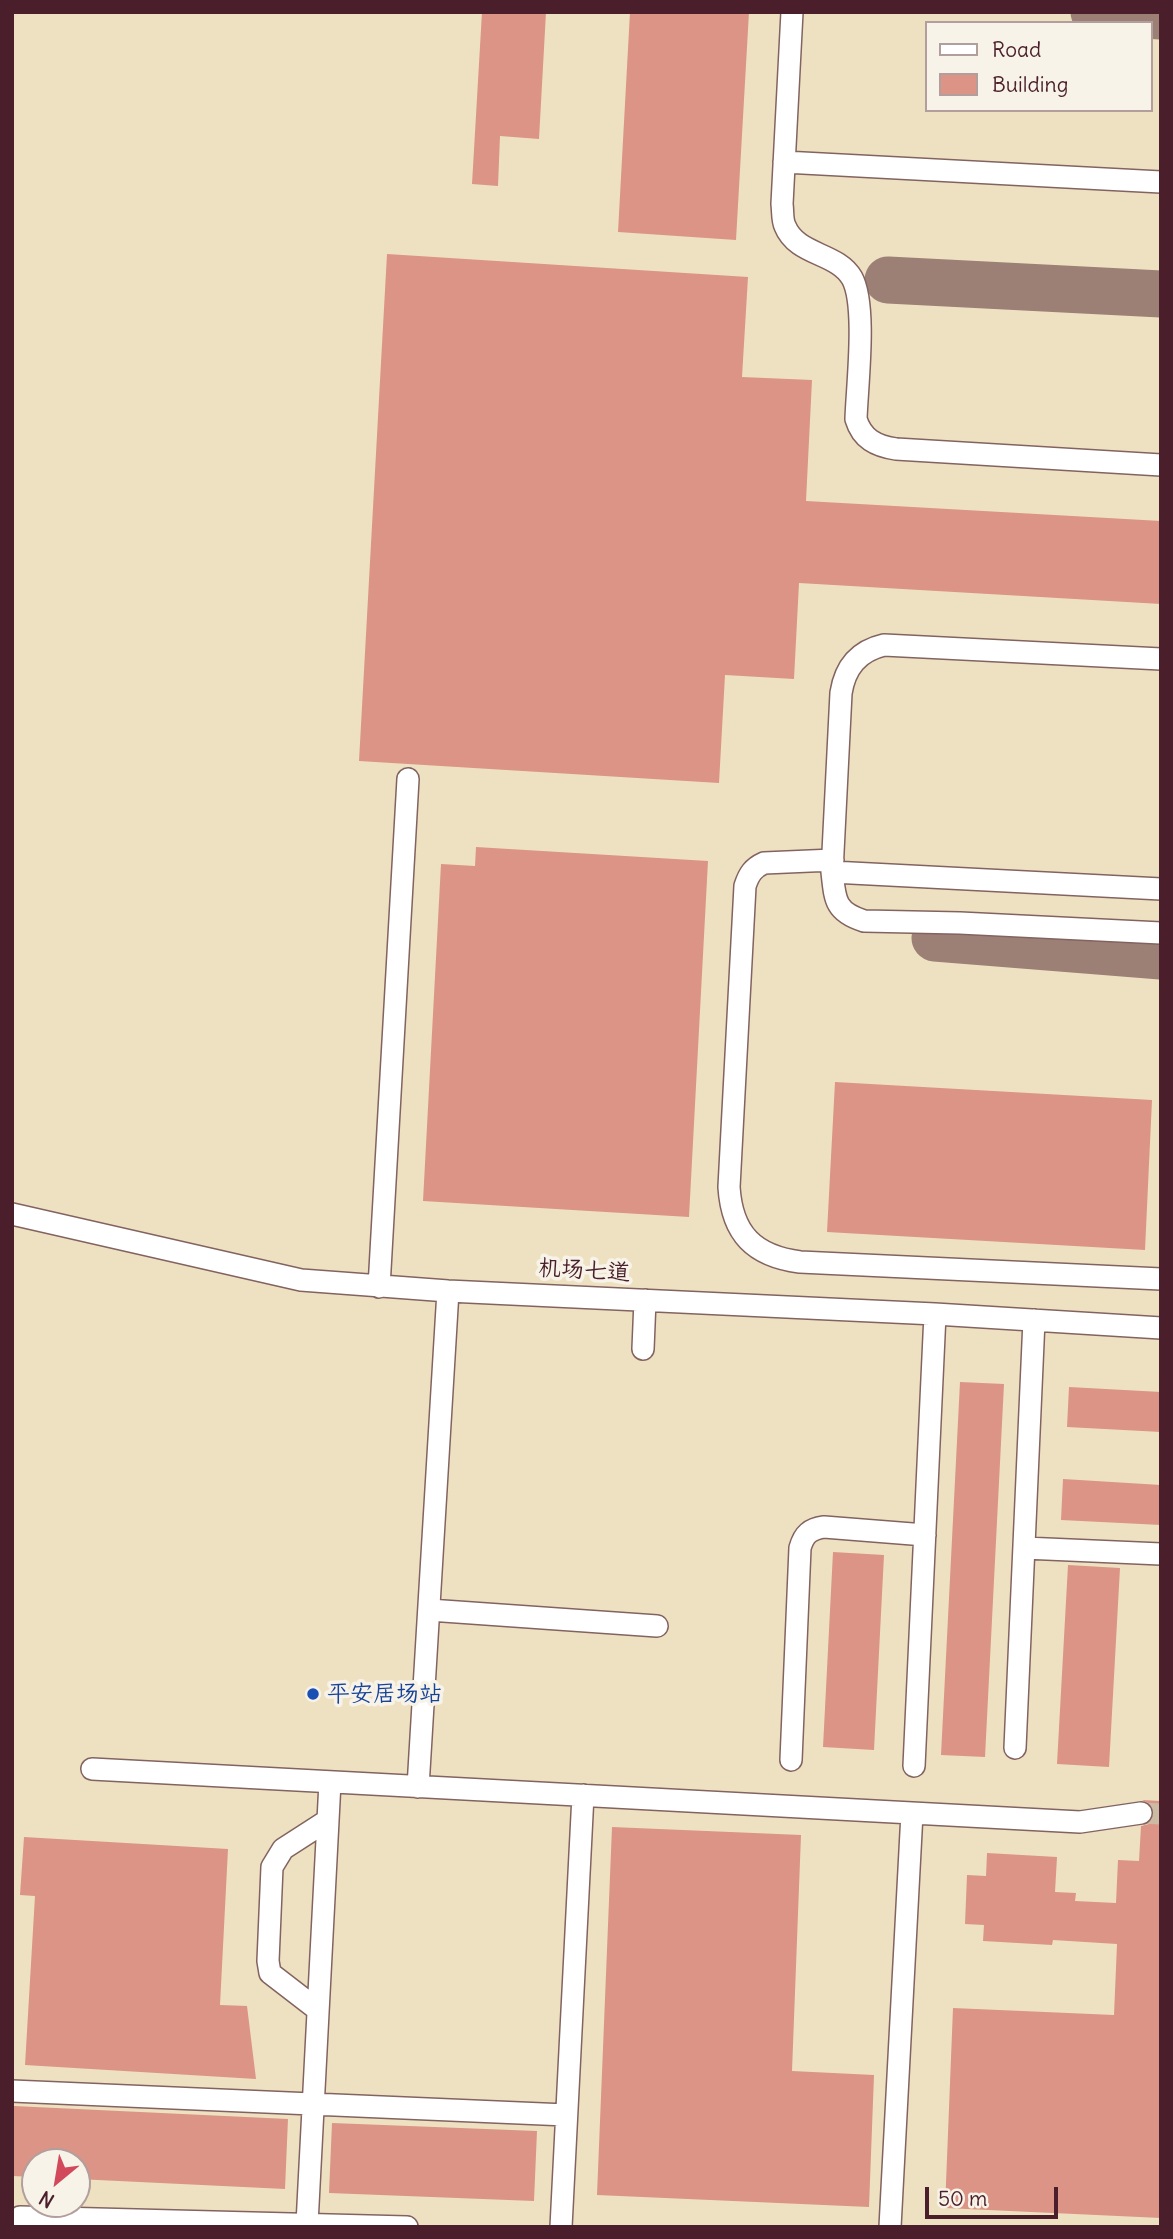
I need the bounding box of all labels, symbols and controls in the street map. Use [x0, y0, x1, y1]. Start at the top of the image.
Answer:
legend [925, 21, 1152, 112]
text: Road [992, 36, 1041, 63]
text: Building [992, 71, 1068, 98]
street label: 机场七道 [537, 1255, 631, 1287]
place label: 平安居场站 [327, 1680, 442, 1708]
marker: 平安居场站 [305, 1686, 321, 1702]
north arrow [21, 2148, 91, 2218]
scale bar [928, 2172, 1061, 2216]
text: 50 m [938, 2185, 987, 2212]
text: N [35, 2186, 58, 2213]

